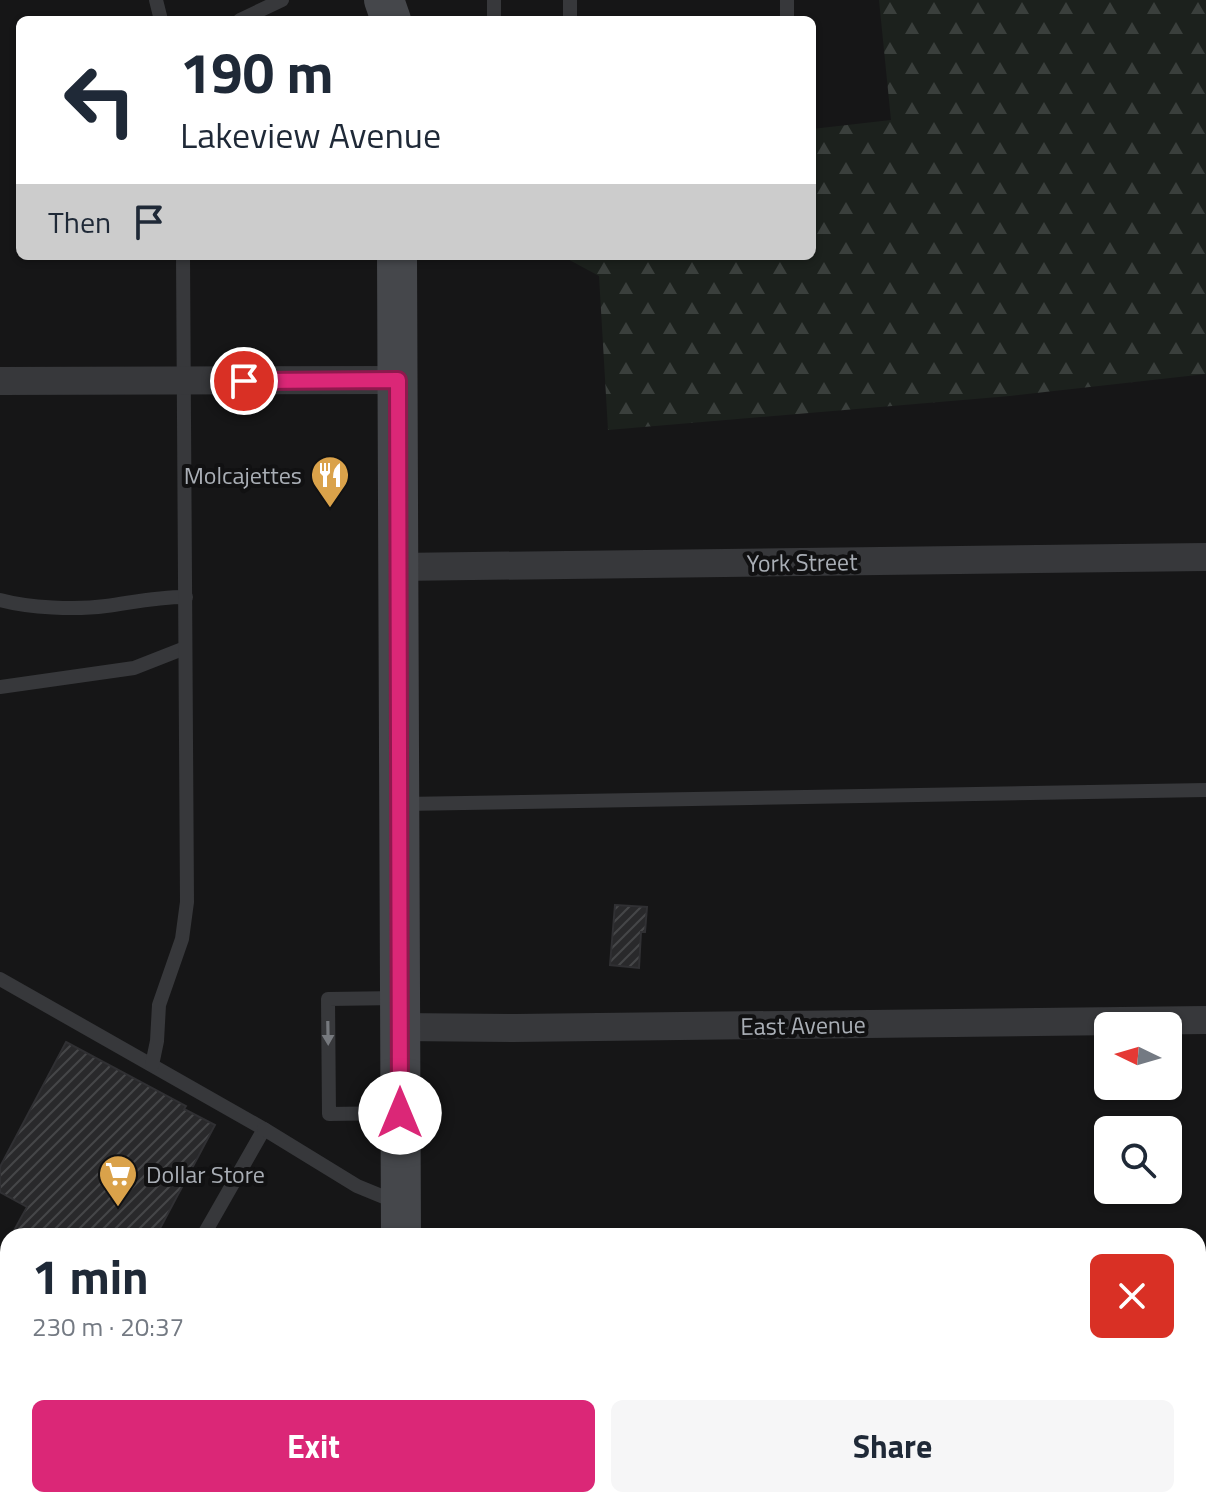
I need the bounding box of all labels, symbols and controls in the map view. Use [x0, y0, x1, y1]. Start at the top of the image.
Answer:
text: 190 m [180, 30, 333, 115]
icon: left [48, 48, 152, 152]
text: Lakeview Avenue [180, 107, 441, 162]
text: Then [48, 199, 111, 245]
icon: arrive [127, 200, 171, 244]
pin [210, 347, 278, 415]
icon: arrive [222, 359, 266, 403]
restaurant icon: Molcajettes [309, 454, 351, 509]
place label: Molcajettes [184, 457, 302, 493]
street label: York Street [746, 543, 858, 581]
street label: East Avenue [740, 1006, 866, 1044]
north arrow [1094, 1012, 1182, 1100]
map controls [1094, 1012, 1182, 1204]
one-way arrow [322, 1021, 335, 1046]
position arrow [358, 1071, 442, 1155]
button: search [1094, 1116, 1182, 1204]
supermarket icon: Dollar Store [97, 1153, 139, 1208]
place label: Dollar Store [146, 1156, 265, 1192]
text: 1 min [32, 1240, 149, 1313]
button: close [1090, 1254, 1174, 1338]
text: 230 m · 20:37 [32, 1307, 184, 1346]
button: Exit [32, 1400, 595, 1492]
button: Share [611, 1400, 1174, 1492]

